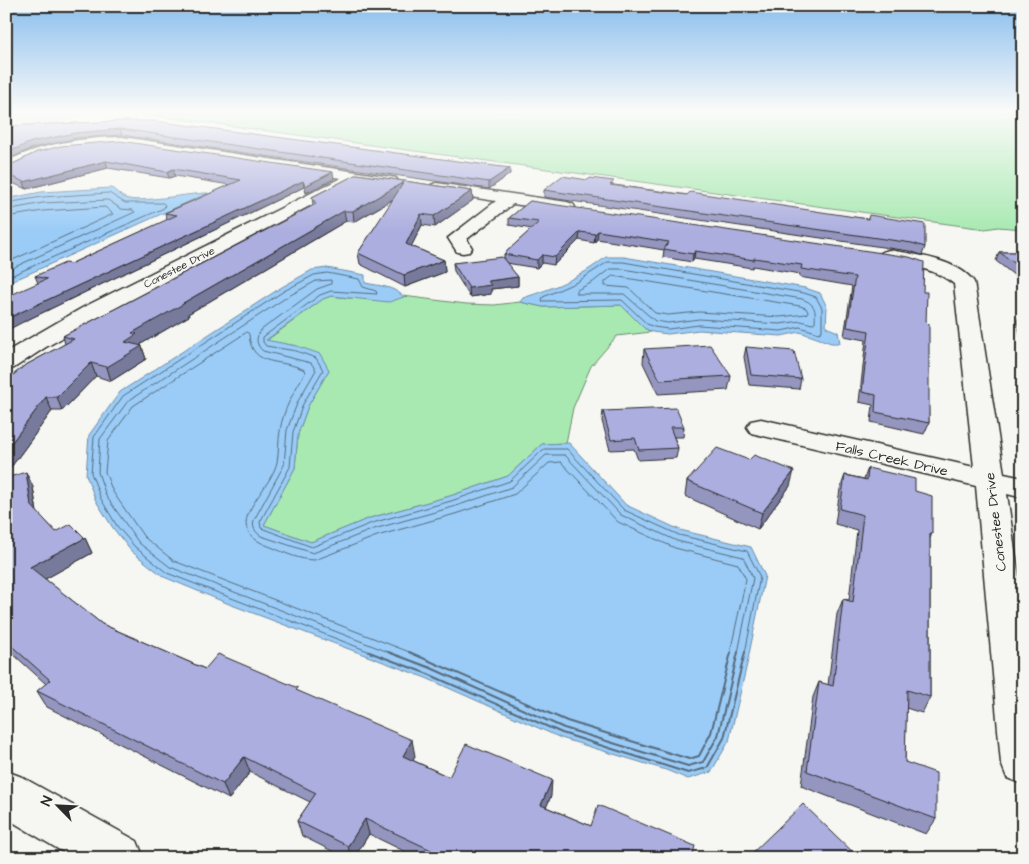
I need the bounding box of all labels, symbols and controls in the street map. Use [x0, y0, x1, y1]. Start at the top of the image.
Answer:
street label: Conestee Drive [141, 243, 218, 292]
street label: Falls Creek Drive [834, 436, 950, 482]
street label: Conestee Drive [980, 471, 1012, 573]
north arrow [32, 782, 82, 832]
text: N [36, 793, 58, 809]

